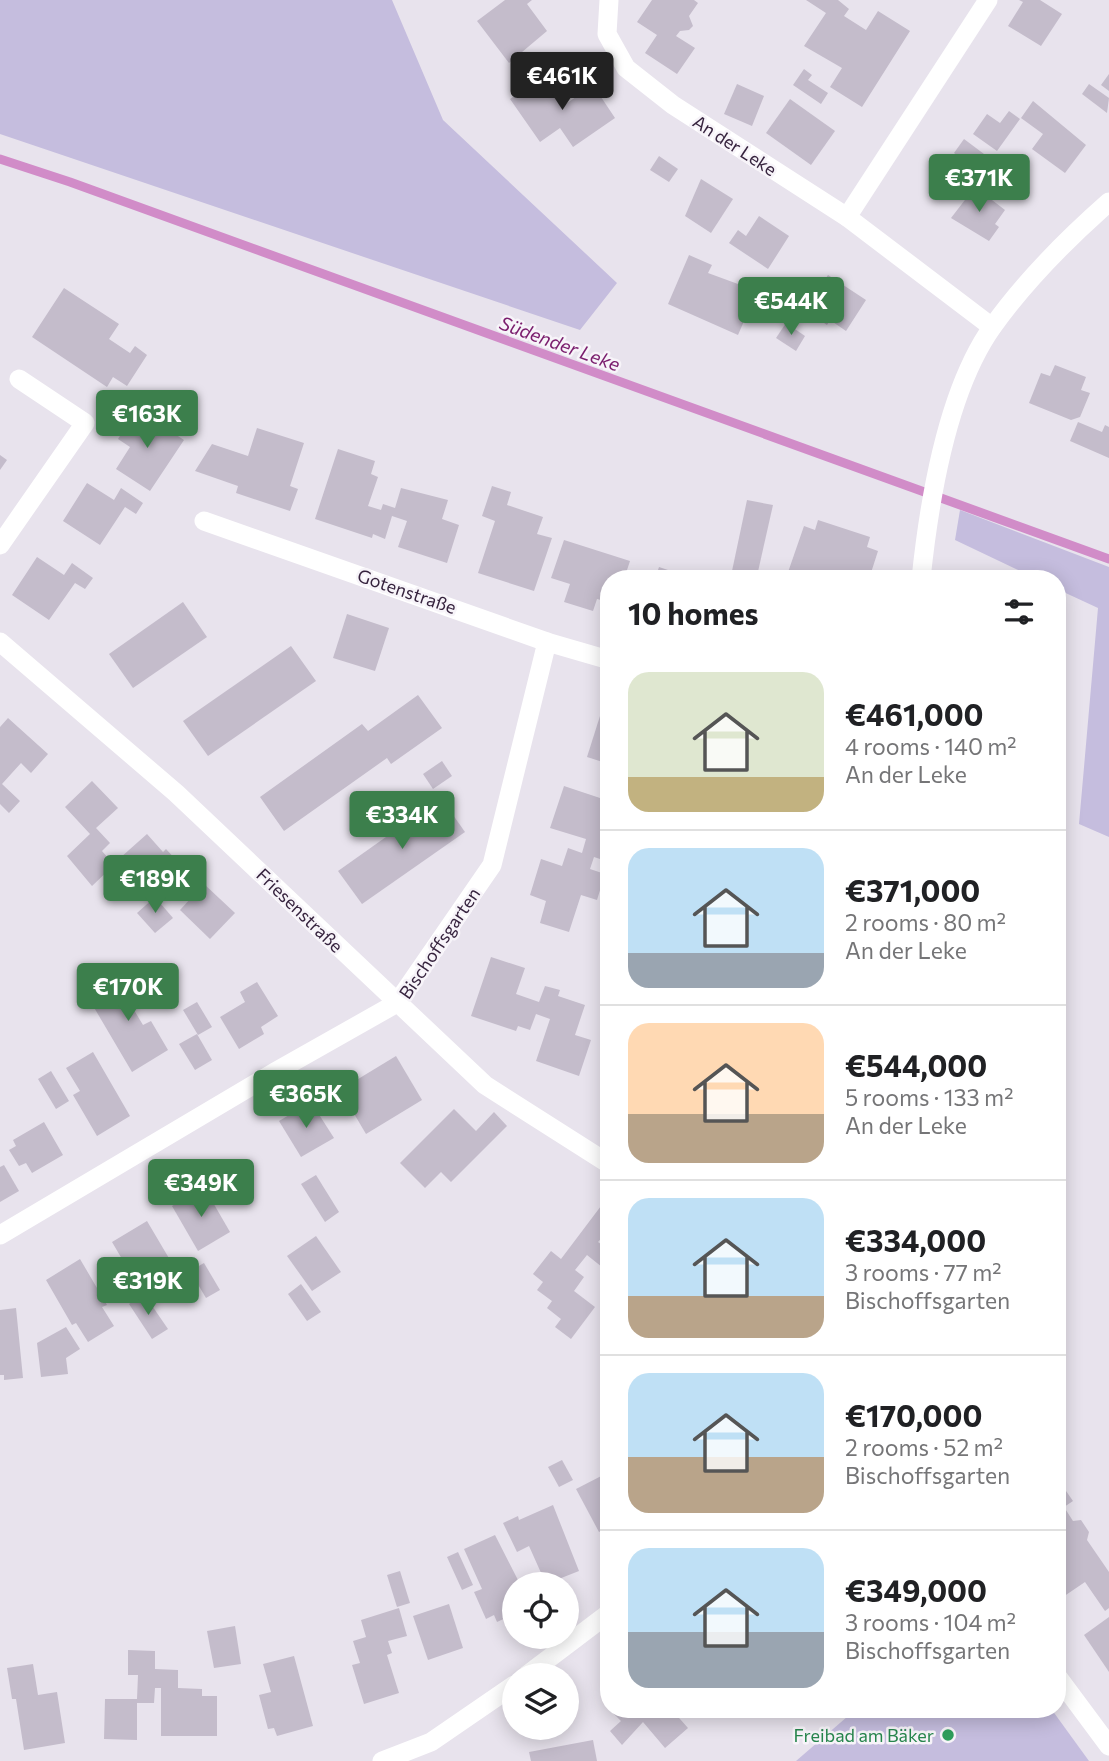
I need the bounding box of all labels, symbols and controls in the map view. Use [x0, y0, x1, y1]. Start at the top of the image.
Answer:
pin: €461K [513, 52, 611, 112]
text: €461K [527, 61, 597, 89]
street label: An der Leke [689, 110, 781, 180]
pin: €371K [930, 154, 1028, 214]
text: €371K [945, 163, 1013, 191]
pin: €544K [742, 278, 840, 337]
text: €544K [754, 286, 828, 314]
water label: Südender Leke [497, 311, 623, 375]
pin: €163K [98, 391, 196, 450]
text: €163K [112, 399, 182, 427]
street label: Gotenstraße [355, 564, 459, 618]
icon: filters [1000, 593, 1038, 631]
text: 10 homes [628, 594, 758, 631]
text: €461,000 [845, 695, 984, 732]
icon: home [684, 700, 768, 784]
text: 4 rooms · 140 m² [845, 732, 1017, 760]
text: An der Leke [845, 760, 967, 788]
pin: €334K [353, 792, 451, 851]
text: €334K [365, 800, 439, 828]
pin: €189K [106, 856, 204, 915]
street label: Friesenstraße [252, 863, 348, 957]
text: €189K [119, 864, 191, 892]
text: €371,000 [845, 871, 980, 908]
icon: home [684, 876, 768, 960]
street label: Bischoffsgarten [394, 883, 484, 1003]
text: 2 rooms · 80 m² [845, 908, 1006, 936]
text: An der Leke [845, 936, 967, 964]
pin: €170K [79, 964, 177, 1023]
text: €170K [93, 972, 163, 1000]
text: €544,000 [845, 1046, 987, 1083]
icon: home [684, 1051, 768, 1135]
pin: €365K [257, 1070, 355, 1130]
text: €365K [269, 1079, 343, 1107]
text: 5 rooms · 133 m² [845, 1083, 1013, 1111]
text: An der Leke [845, 1111, 967, 1139]
pin: €349K [152, 1160, 250, 1219]
text: €349K [164, 1168, 238, 1196]
text: €334,000 [845, 1221, 986, 1258]
icon: home [684, 1226, 768, 1310]
pin: €319K [99, 1258, 197, 1317]
text: 3 rooms · 77 m² [845, 1258, 1002, 1286]
text: €319K [113, 1266, 183, 1294]
text: Bischoffsgarten [845, 1286, 1010, 1314]
text: €170,000 [845, 1396, 982, 1433]
icon: home [684, 1401, 768, 1485]
text: 2 rooms · 52 m² [845, 1433, 1003, 1461]
text: Bischoffsgarten [845, 1461, 1010, 1489]
text: €349,000 [845, 1571, 987, 1608]
map controls [502, 1572, 579, 1740]
button: locate [502, 1572, 579, 1649]
icon: home [684, 1576, 768, 1660]
text: 3 rooms · 104 m² [845, 1608, 1016, 1636]
text: Bischoffsgarten [845, 1636, 1010, 1664]
button: layers [502, 1663, 579, 1740]
place label: Freibad am Bäker [793, 1724, 934, 1746]
marker: Freibad am Bäker [940, 1727, 956, 1743]

